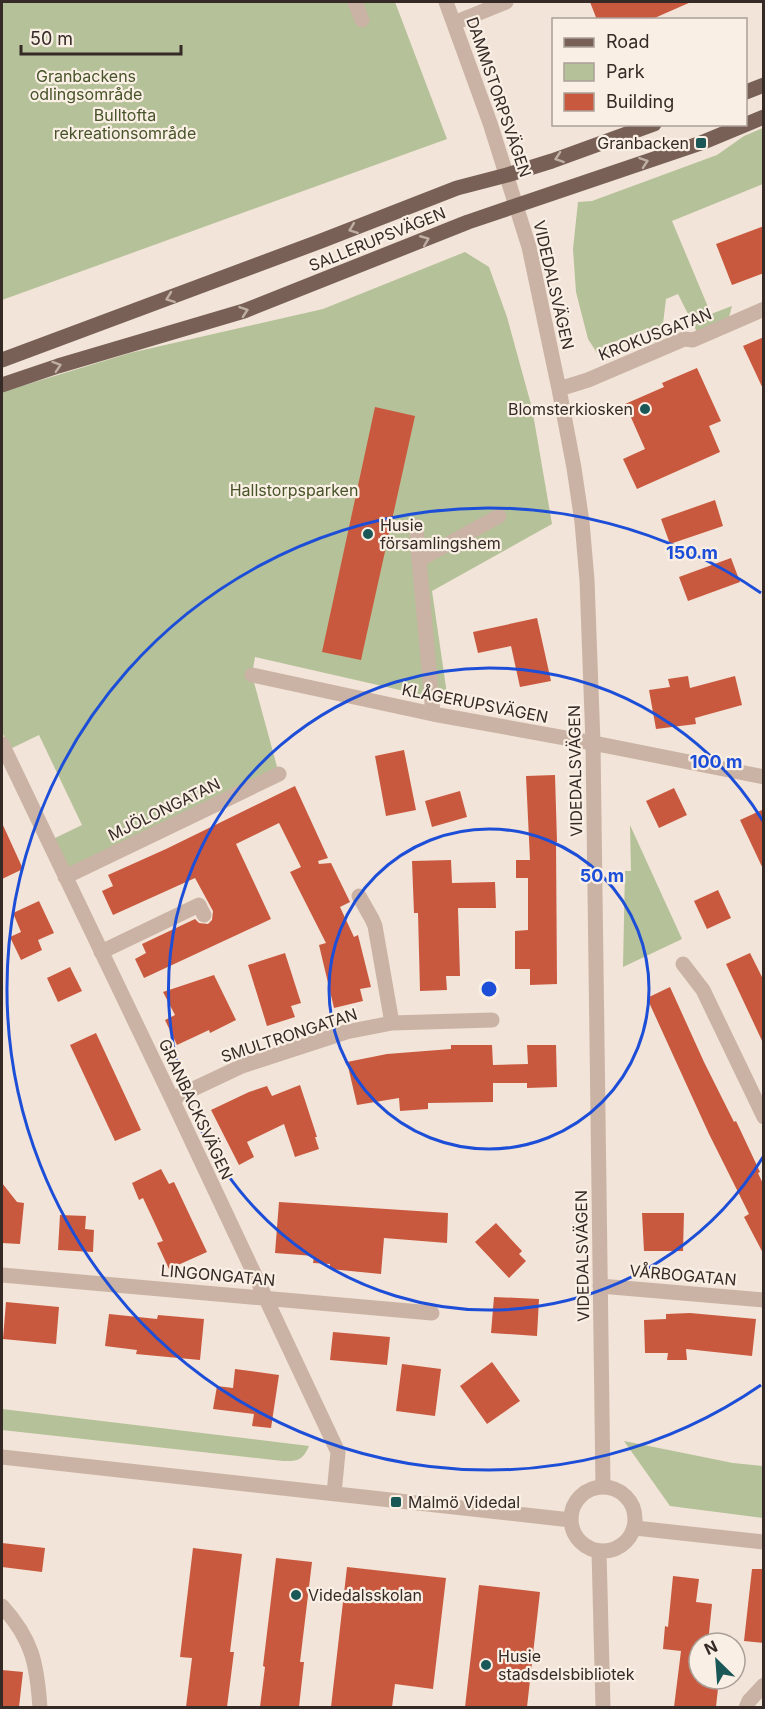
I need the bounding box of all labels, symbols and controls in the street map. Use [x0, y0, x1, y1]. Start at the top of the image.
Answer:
street label: DAMMSTORPSVÄGEN [462, 14, 536, 180]
scale bar [21, 18, 182, 56]
legend [552, 18, 747, 126]
text: 50 m [30, 28, 73, 49]
text: Road [606, 31, 649, 52]
text: Park [606, 61, 645, 82]
park label: Granbackens odlingsområde [30, 66, 142, 104]
text: Building [606, 91, 674, 112]
park label: Bulltofta rekreationsområde [54, 105, 196, 143]
place label: Granbacken [597, 133, 689, 153]
marker: Granbacken [694, 136, 708, 150]
one-way arrow [554, 151, 565, 164]
one-way arrow [638, 157, 649, 170]
street label: SALLERUPSVÄGEN [306, 202, 448, 276]
street label: VIDEDALSVÄGEN [529, 218, 579, 352]
one-way arrow [348, 222, 359, 234]
one-way arrow [420, 234, 430, 247]
one-way arrow [166, 290, 176, 303]
street label: KROKUSGATAN [596, 303, 714, 365]
one-way arrow [238, 305, 249, 318]
one-way arrow [51, 361, 62, 373]
place label: Blomsterkiosken [508, 399, 633, 419]
marker: Blomsterkiosken [638, 402, 652, 416]
park label: Hallstorpsparken [230, 480, 358, 500]
place label: Husie församlingshem [380, 515, 501, 553]
marker: Husie församlingshem [361, 527, 375, 541]
text: 150 m [666, 542, 718, 563]
street label: KLÅGERUPSVÄGEN [400, 679, 550, 727]
street label: VIDEDALSVÄGEN [564, 705, 586, 837]
text: 100 m [690, 751, 742, 772]
street label: MJÖLONGATAN [105, 773, 223, 845]
text: 50 m [580, 865, 624, 886]
centre of rings [479, 979, 499, 999]
street label: SMULTRONGATAN [218, 1003, 360, 1067]
street label: GRANBACKSVÄGEN [155, 1035, 237, 1183]
street label: VIDEDALSVÄGEN [571, 1190, 593, 1322]
street label: LINGONGATAN [160, 1260, 276, 1290]
street label: VÅRBOGATAN [629, 1260, 737, 1290]
place label: Malmö Videdal [408, 1492, 520, 1512]
marker: Malmö Videdal [389, 1495, 403, 1509]
place label: Videdalsskolan [308, 1585, 422, 1605]
marker: Videdalsskolan [289, 1588, 303, 1602]
north arrow [687, 1631, 747, 1691]
text: N [701, 1636, 720, 1659]
place label: Husie stadsdelsbibliotek [498, 1646, 635, 1684]
marker: Husie stadsdelsbibliotek [479, 1658, 493, 1672]

